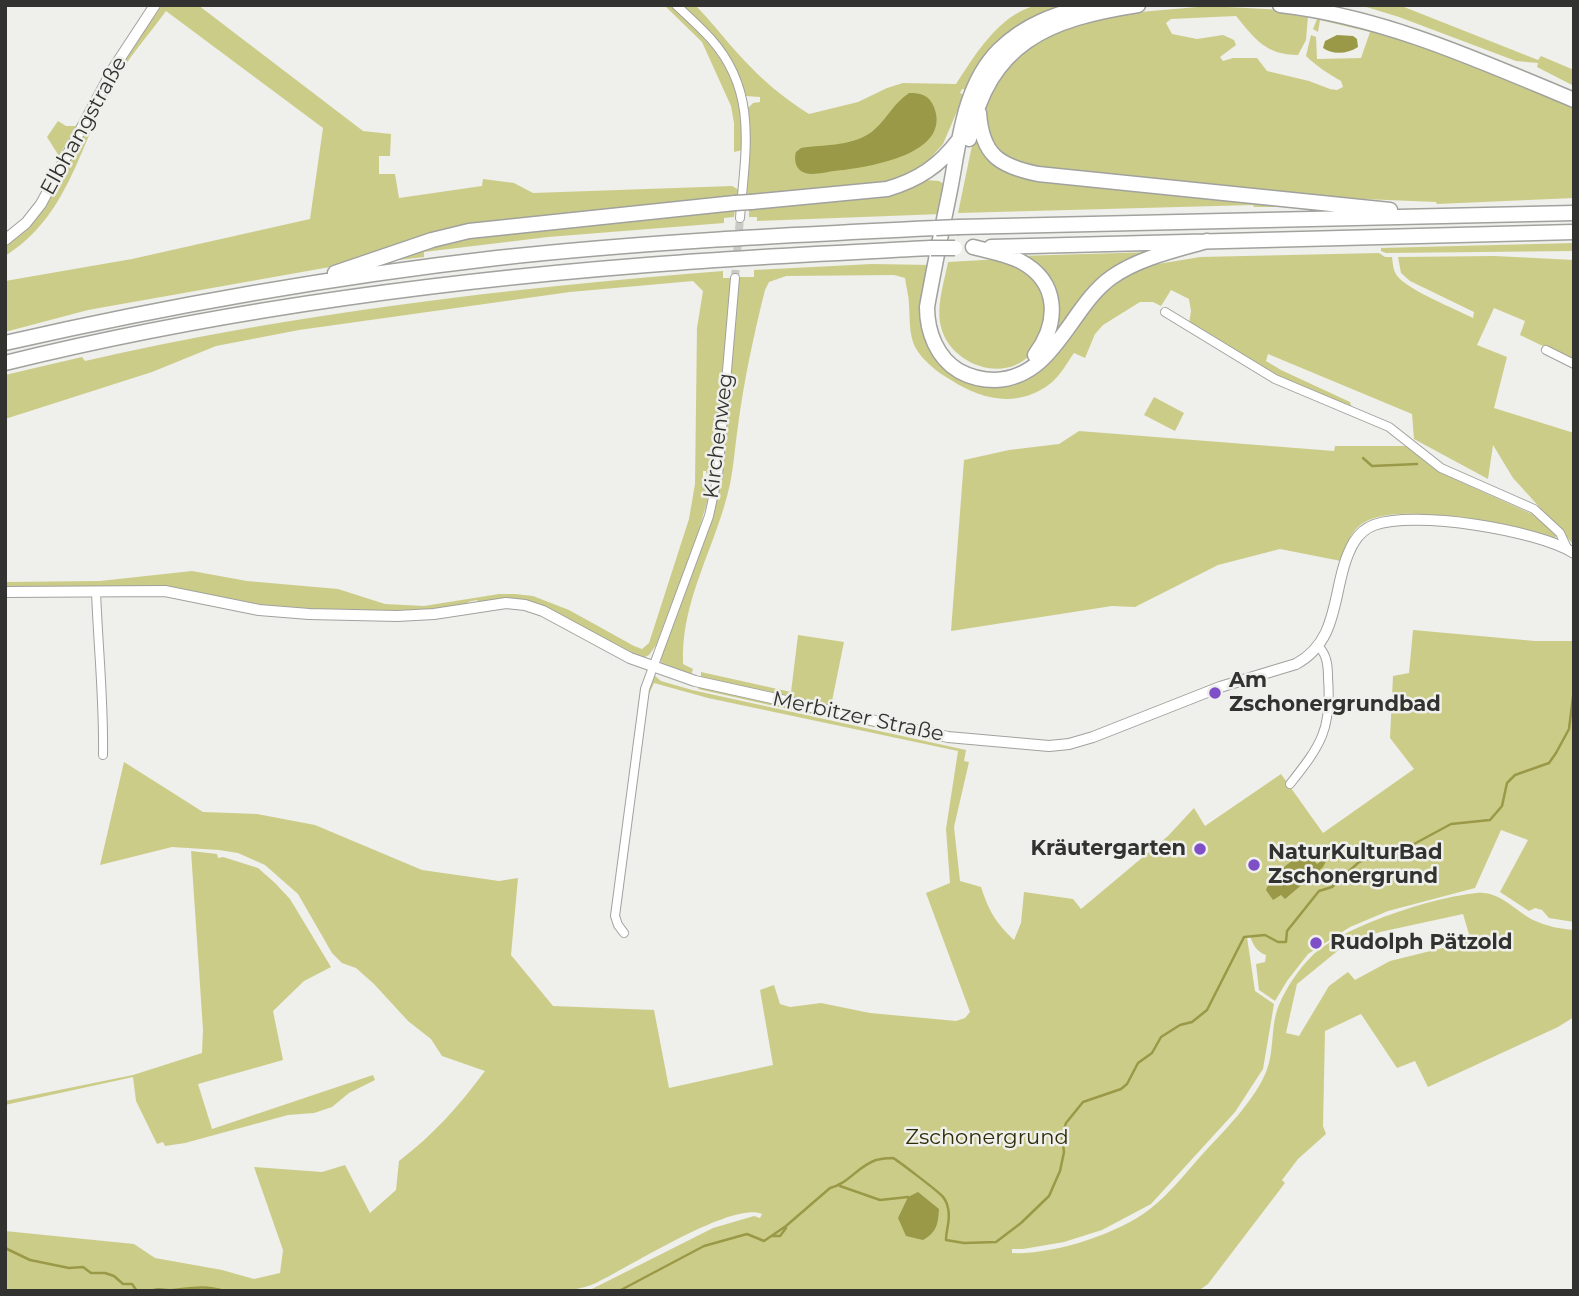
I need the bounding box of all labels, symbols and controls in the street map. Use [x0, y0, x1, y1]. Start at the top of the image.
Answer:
street label: Elbhangstraße [36, 52, 132, 200]
street label: Kirchenweg [699, 372, 739, 500]
place label: Am Zschonergrundbad [1229, 668, 1441, 718]
marker: Am Zschonergrundbad [1207, 685, 1223, 701]
street label: Merbitzer Straße [770, 687, 946, 747]
place label: Kräutergarten [1031, 836, 1186, 862]
place label: NaturKulturBad Zschonergrund [1268, 840, 1442, 890]
marker: Kräutergarten [1192, 841, 1208, 857]
marker: NaturKulturBad Zschonergrund [1246, 857, 1262, 873]
place label: Rudolph Pätzold [1330, 930, 1512, 956]
marker: Rudolph Pätzold [1308, 935, 1324, 951]
park label: Zschonergrund [905, 1125, 1069, 1151]

